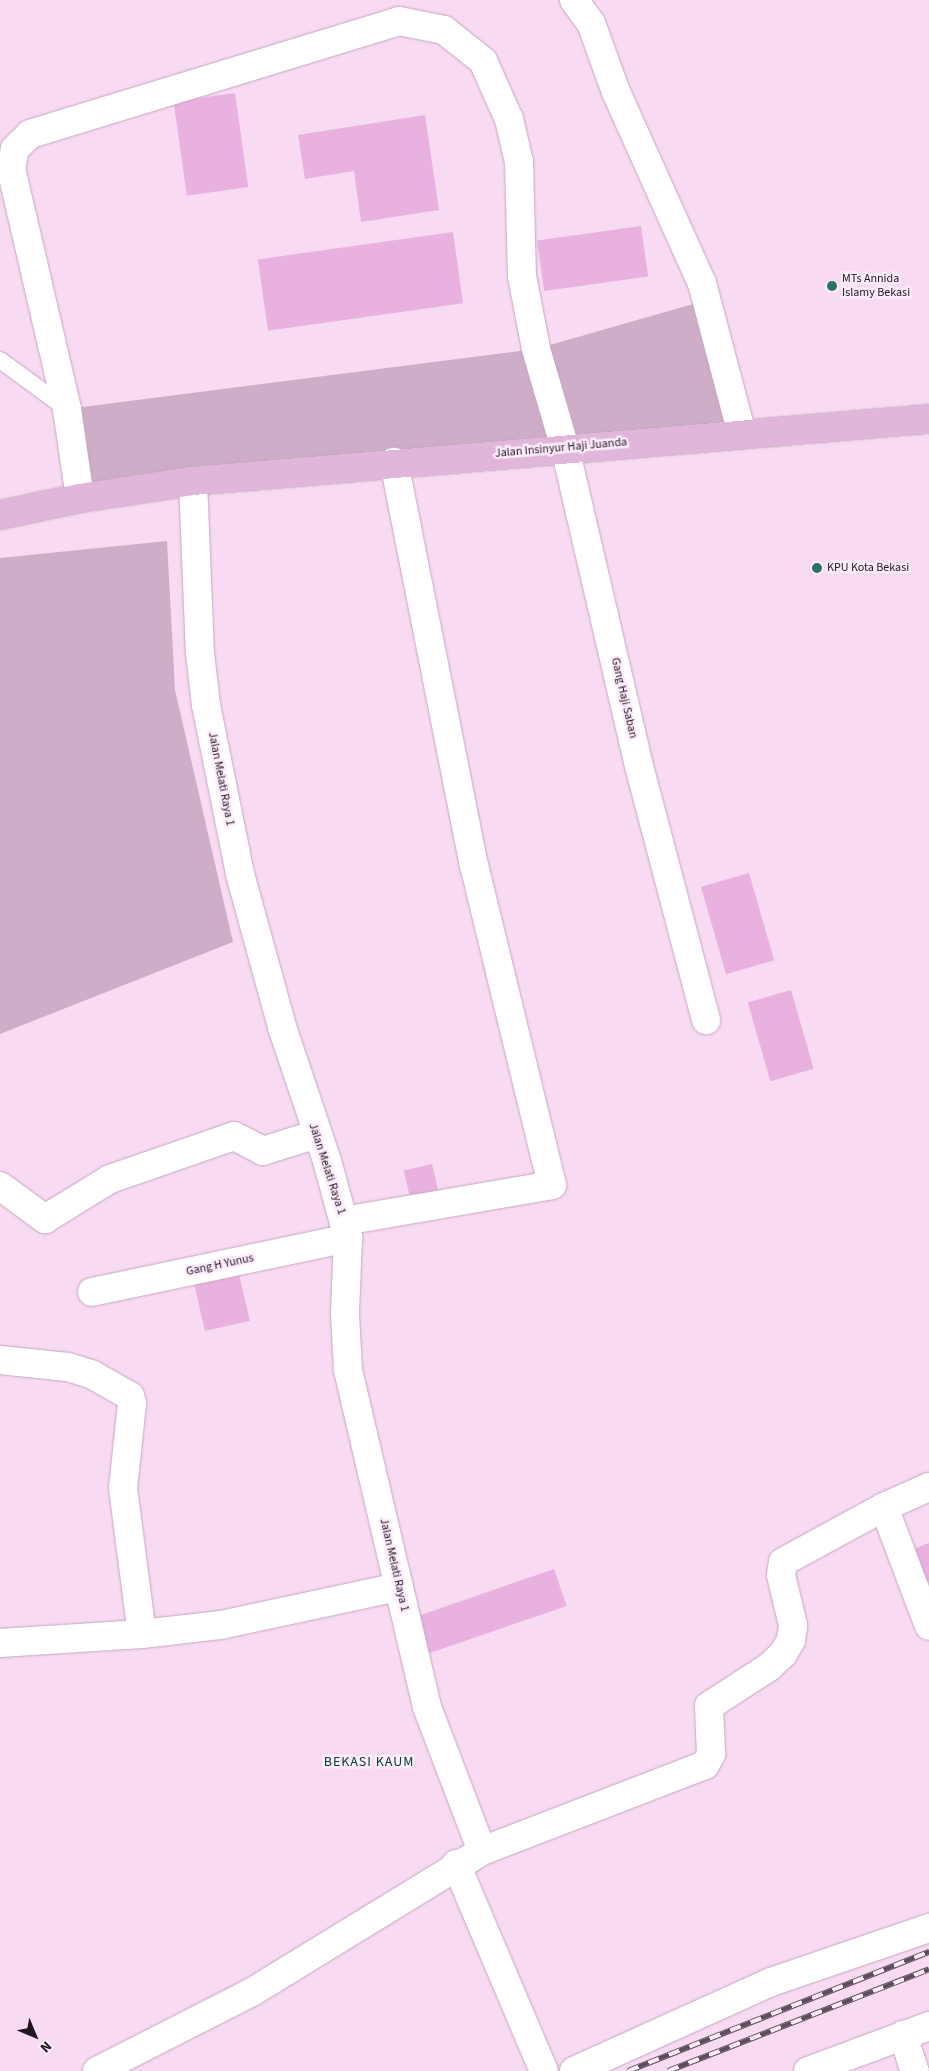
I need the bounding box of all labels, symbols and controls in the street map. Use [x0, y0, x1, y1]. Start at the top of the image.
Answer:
place label: MTs Annida Islamy Bekasi [842, 272, 910, 300]
marker: MTs Annida Islamy Bekasi [826, 280, 838, 292]
street label: Jalan Insinyur Haji Juanda [494, 435, 628, 461]
place label: KPU Kota Bekasi [827, 561, 909, 575]
marker: KPU Kota Bekasi [811, 562, 823, 574]
street label: Gang Haji Saban [608, 656, 640, 740]
street label: Jalan Melati Raya 1 [205, 731, 237, 827]
street label: Jalan Melati Raya 1 [305, 1121, 349, 1217]
street label: Gang H Yunus [185, 1251, 255, 1279]
street label: Jalan Melati Raya 1 [376, 1517, 412, 1613]
district label: BEKASI KAUM [322, 1754, 416, 1770]
north arrow [10, 2011, 60, 2061]
text: N [35, 2036, 56, 2057]

